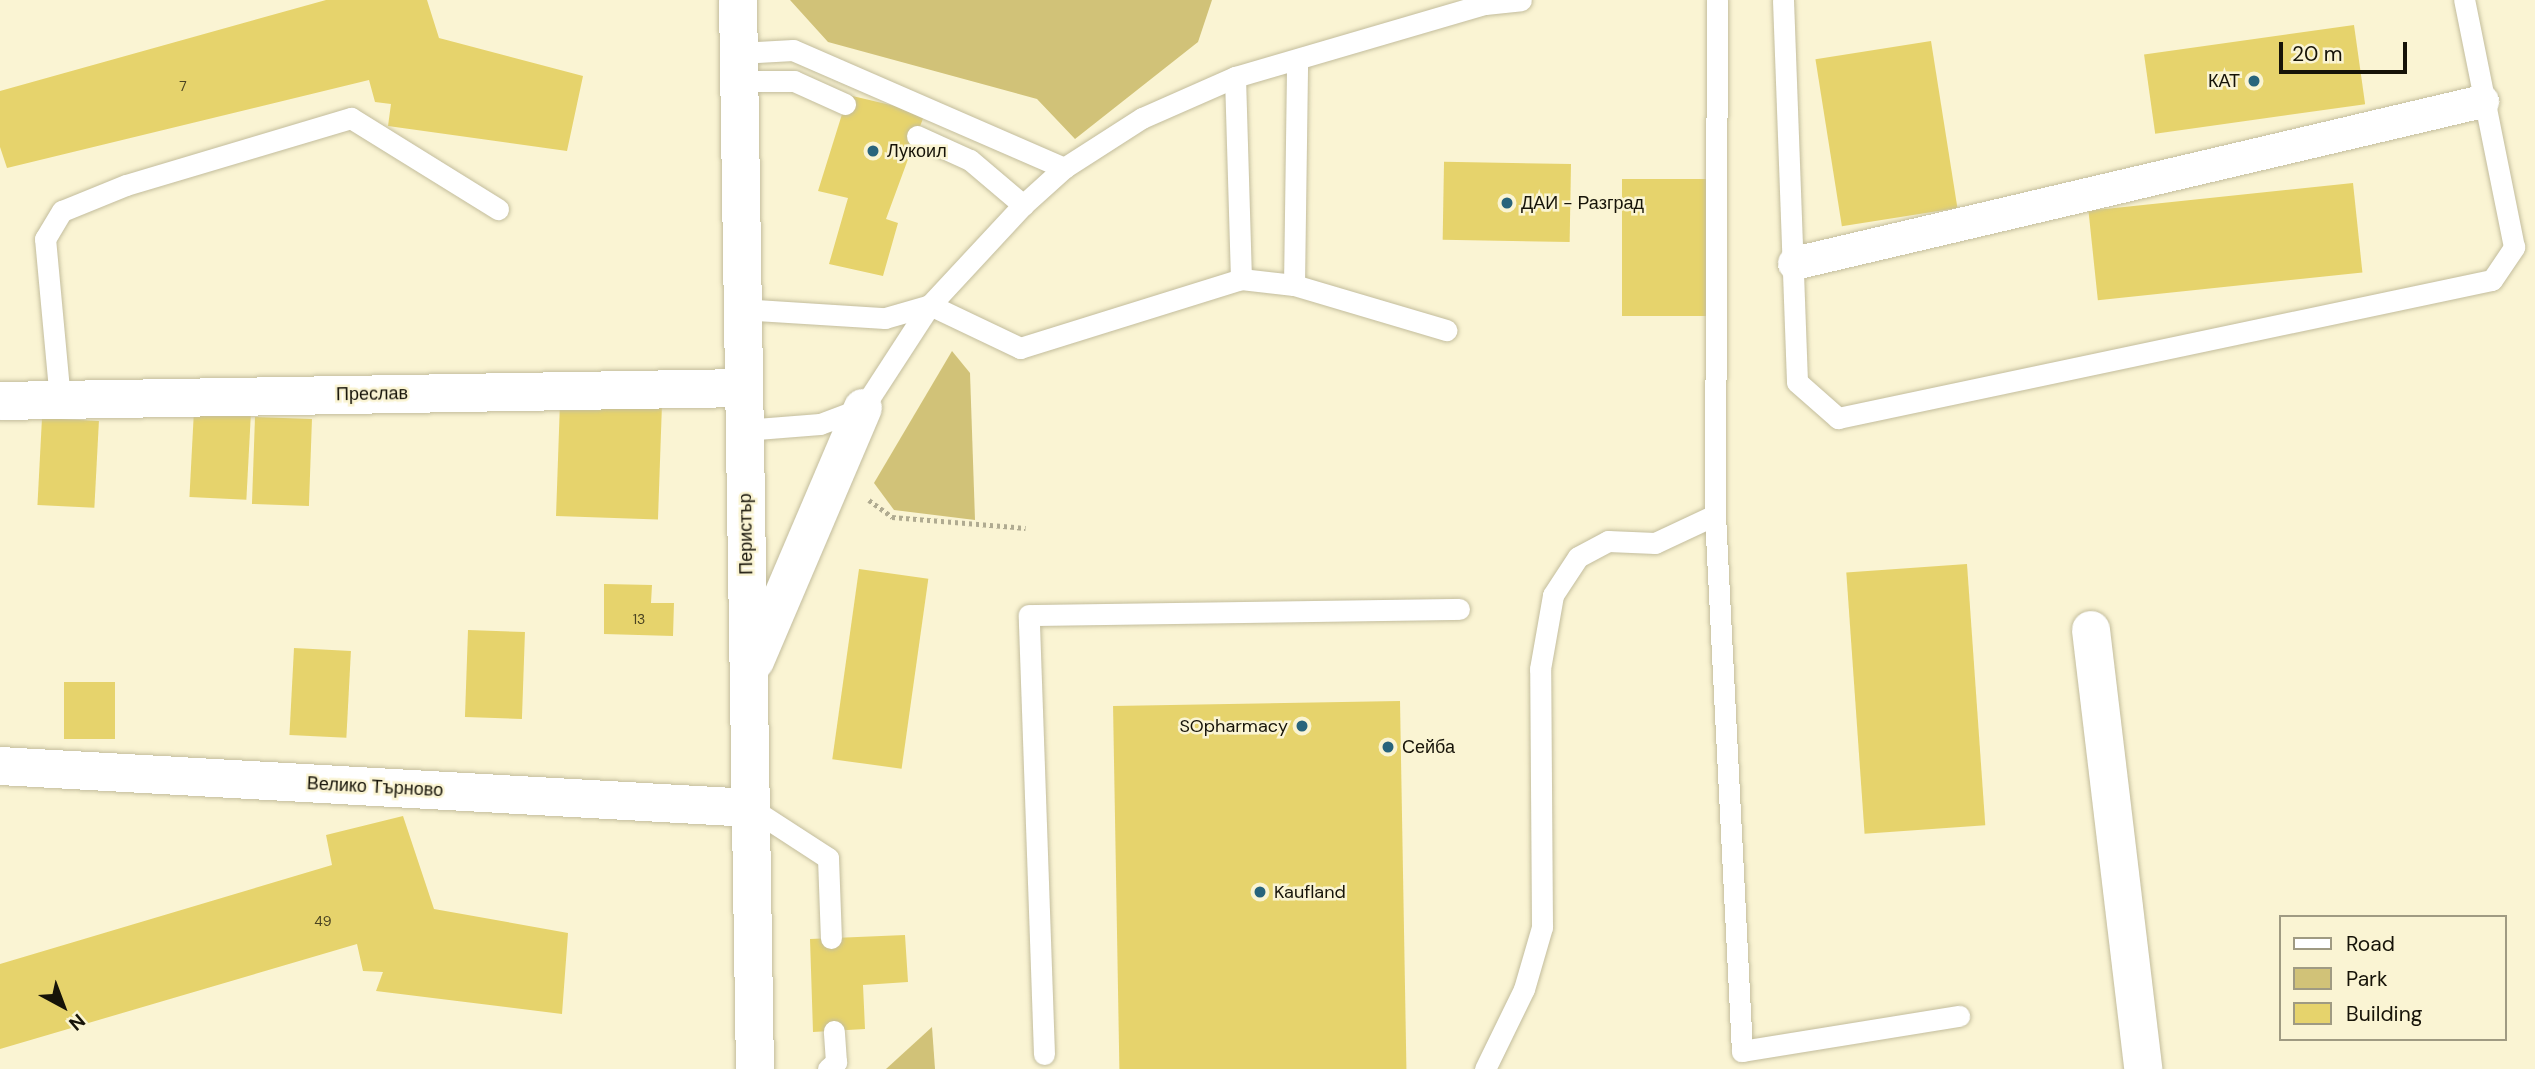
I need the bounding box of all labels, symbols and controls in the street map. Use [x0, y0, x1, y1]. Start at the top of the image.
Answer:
scale bar [2283, 28, 2411, 72]
text: 20 m [2292, 40, 2343, 68]
place label: КАТ [2208, 70, 2240, 92]
marker: КАТ [2246, 73, 2262, 89]
house number: 7 [179, 78, 187, 94]
place label: Лукоил [887, 140, 947, 162]
marker: Лукоил [865, 143, 881, 159]
place label: ДАИ - Разград [1521, 192, 1644, 214]
marker: ДАИ - Разград [1499, 195, 1515, 211]
street label: Преслав [336, 383, 408, 405]
street label: Перистър [734, 493, 758, 575]
house number: 13 [633, 611, 645, 627]
place label: SOpharmacy [1179, 715, 1288, 737]
marker: SOpharmacy [1294, 718, 1310, 734]
place label: Сейба [1402, 736, 1455, 758]
marker: Сейба [1380, 739, 1396, 755]
street label: Велико Търново [306, 773, 444, 801]
place label: Kaufland [1274, 881, 1346, 903]
marker: Kaufland [1252, 884, 1268, 900]
house number: 49 [314, 913, 332, 929]
legend [2280, 915, 2507, 1041]
text: Road [2346, 930, 2395, 958]
text: Park [2346, 965, 2387, 993]
north arrow [28, 971, 98, 1041]
text: Building [2346, 1000, 2422, 1028]
text: N [64, 1008, 91, 1036]

